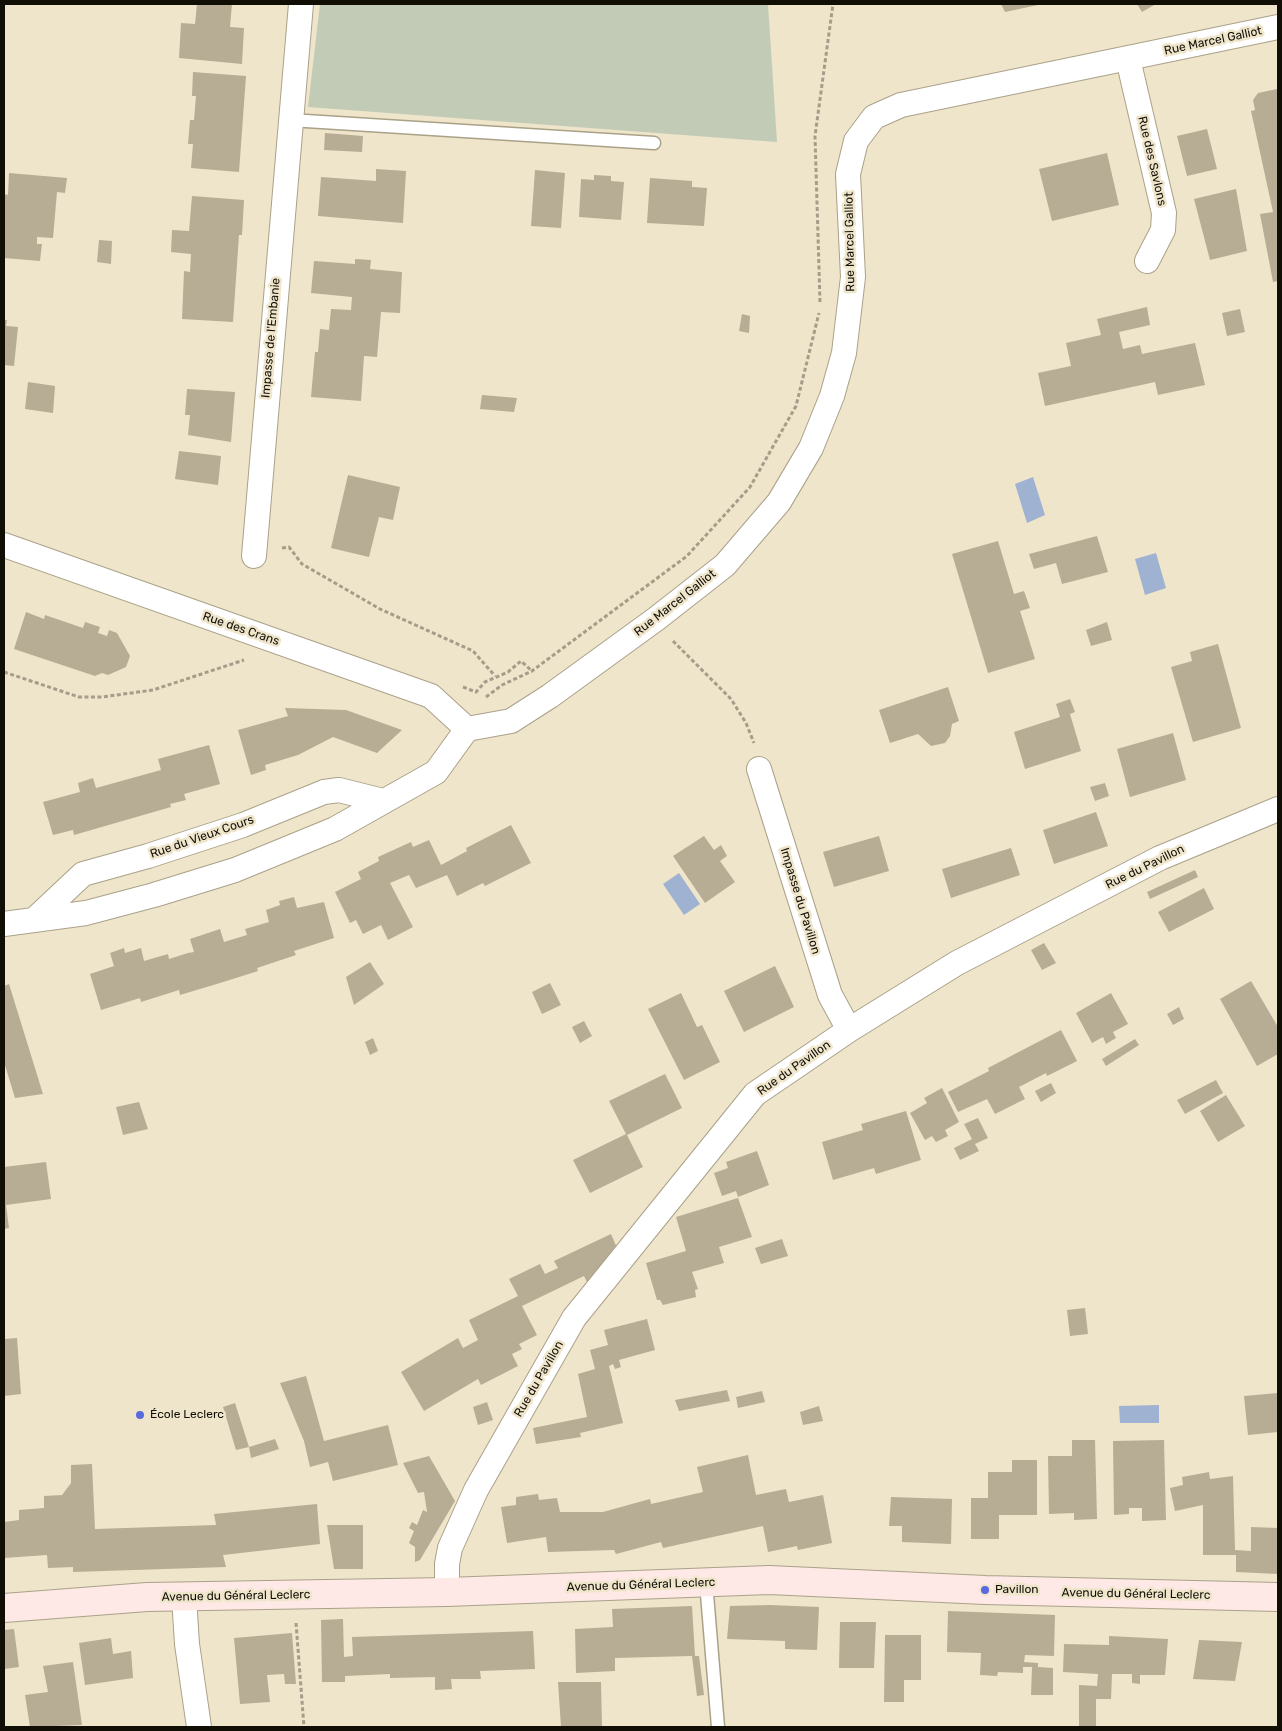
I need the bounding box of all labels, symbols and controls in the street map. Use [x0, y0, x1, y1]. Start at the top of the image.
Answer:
street label: Rue Marcel Galliot [1163, 24, 1263, 58]
street label: Rue des Savlons [1135, 115, 1169, 207]
street label: Rue Marcel Galliot [842, 192, 858, 292]
street label: Impasse de l'Embanie [259, 277, 283, 399]
street label: Rue Marcel Galliot [631, 567, 719, 639]
street label: Rue des Crans [201, 609, 281, 649]
street label: Rue du Vieux Cours [148, 812, 256, 862]
street label: Rue du Pavillon [1103, 842, 1187, 892]
street label: Impasse du Pavillon [777, 846, 823, 956]
street label: Rue du Pavillon [755, 1038, 833, 1098]
street label: Rue du Pavillon [511, 1338, 567, 1420]
place label: École Leclerc [150, 1408, 224, 1422]
marker: École Leclerc [134, 1409, 146, 1421]
street label: Avenue du Général Leclerc [566, 1575, 716, 1595]
place label: Pavillon [995, 1583, 1039, 1597]
marker: Pavillon [979, 1584, 991, 1596]
street label: Avenue du Général Leclerc [1061, 1586, 1211, 1602]
street label: Avenue du Général Leclerc [161, 1588, 311, 1604]

